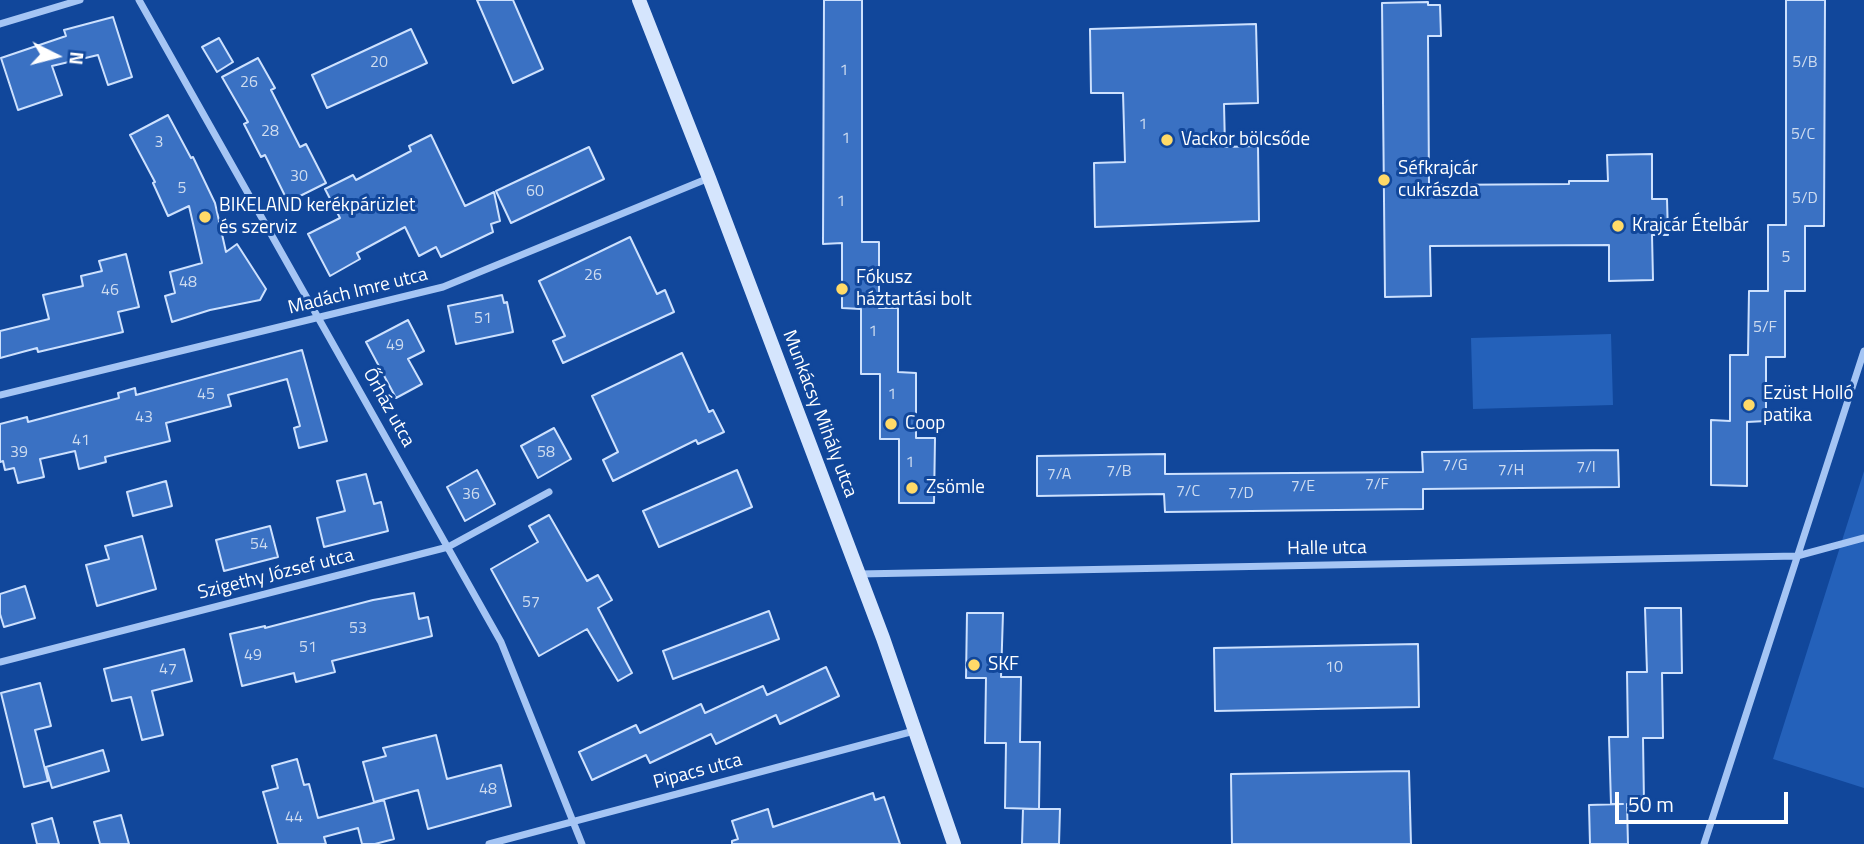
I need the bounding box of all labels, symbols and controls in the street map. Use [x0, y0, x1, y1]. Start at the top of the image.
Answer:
north arrow [21, 21, 91, 91]
text: N [62, 50, 92, 66]
house number: 20 [370, 53, 388, 73]
house number: 5/B [1792, 53, 1818, 73]
house number: 1 [840, 61, 848, 81]
house number: 26 [240, 73, 258, 93]
house number: 1 [1139, 115, 1147, 135]
house number: 28 [261, 122, 279, 142]
house number: 5/C [1791, 125, 1815, 145]
house number: 1 [842, 129, 850, 149]
place label: Vackor bölcsőde [1181, 129, 1310, 151]
marker: Vackor bölcsőde [1159, 132, 1175, 148]
house number: 3 [155, 133, 163, 153]
place label: Séfkrajcár cukrászda [1398, 158, 1479, 202]
house number: 30 [290, 167, 308, 187]
marker: Séfkrajcár cukrászda [1376, 172, 1392, 188]
house number: 5 [178, 179, 186, 199]
house number: 60 [526, 182, 544, 202]
house number: 5/D [1792, 189, 1818, 209]
house number: 1 [837, 192, 845, 212]
place label: BIKELAND kerékpárüzlet és szerviz [219, 195, 415, 239]
marker: BIKELAND kerékpárüzlet és szerviz [197, 209, 213, 225]
place label: Krajcár Ételbár [1632, 215, 1749, 237]
marker: Krajcár Ételbár [1610, 218, 1626, 234]
house number: 5 [1782, 248, 1790, 268]
street label: Madách Imre utca [286, 264, 430, 320]
house number: 26 [584, 266, 602, 286]
place label: Fókusz háztartási bolt [856, 267, 972, 311]
house number: 48 [179, 273, 197, 293]
house number: 46 [101, 281, 119, 301]
marker: Fókusz háztartási bolt [834, 281, 850, 297]
house number: 51 [474, 309, 492, 329]
house number: 5/F [1753, 318, 1777, 338]
house number: 1 [869, 322, 877, 342]
street label: Munkácsy Mihály utca [777, 327, 861, 501]
house number: 49 [386, 336, 404, 356]
street label: Őrház utca [357, 365, 419, 451]
place label: Ezüst Holló patika [1763, 383, 1853, 427]
house number: 45 [197, 385, 215, 405]
house number: 1 [888, 385, 896, 405]
marker: Ezüst Holló patika [1741, 397, 1757, 413]
house number: 43 [135, 408, 153, 428]
place label: Coop [905, 413, 945, 435]
marker: Coop [883, 416, 899, 432]
house number: 41 [72, 431, 90, 451]
house number: 39 [10, 443, 28, 463]
house number: 58 [537, 443, 555, 463]
house number: 1 [906, 453, 914, 473]
house number: 7/G [1442, 456, 1468, 476]
house number: 7/I [1576, 458, 1596, 478]
house number: 7/H [1498, 461, 1524, 481]
house number: 7/B [1106, 462, 1132, 482]
house number: 7/A [1047, 465, 1071, 485]
house number: 7/F [1365, 475, 1389, 495]
place label: Zsömle [926, 477, 985, 499]
house number: 7/E [1291, 477, 1315, 497]
marker: Zsömle [904, 480, 920, 496]
house number: 7/C [1176, 482, 1200, 502]
house number: 7/D [1228, 484, 1254, 504]
house number: 36 [462, 485, 480, 505]
house number: 54 [250, 535, 268, 555]
street label: Halle utca [1287, 537, 1367, 561]
street label: Szigethy József utca [196, 545, 356, 605]
house number: 57 [522, 593, 540, 613]
house number: 53 [349, 619, 367, 639]
house number: 51 [299, 638, 317, 658]
house number: 49 [244, 646, 262, 666]
place label: SKF [988, 654, 1019, 676]
marker: SKF [966, 657, 982, 673]
house number: 10 [1325, 658, 1343, 678]
house number: 47 [159, 660, 177, 680]
street label: Pipacs utca [651, 749, 745, 795]
scale bar [1619, 778, 1792, 822]
house number: 48 [479, 780, 497, 800]
text: 50 m [1628, 788, 1674, 820]
house number: 44 [285, 808, 303, 828]

